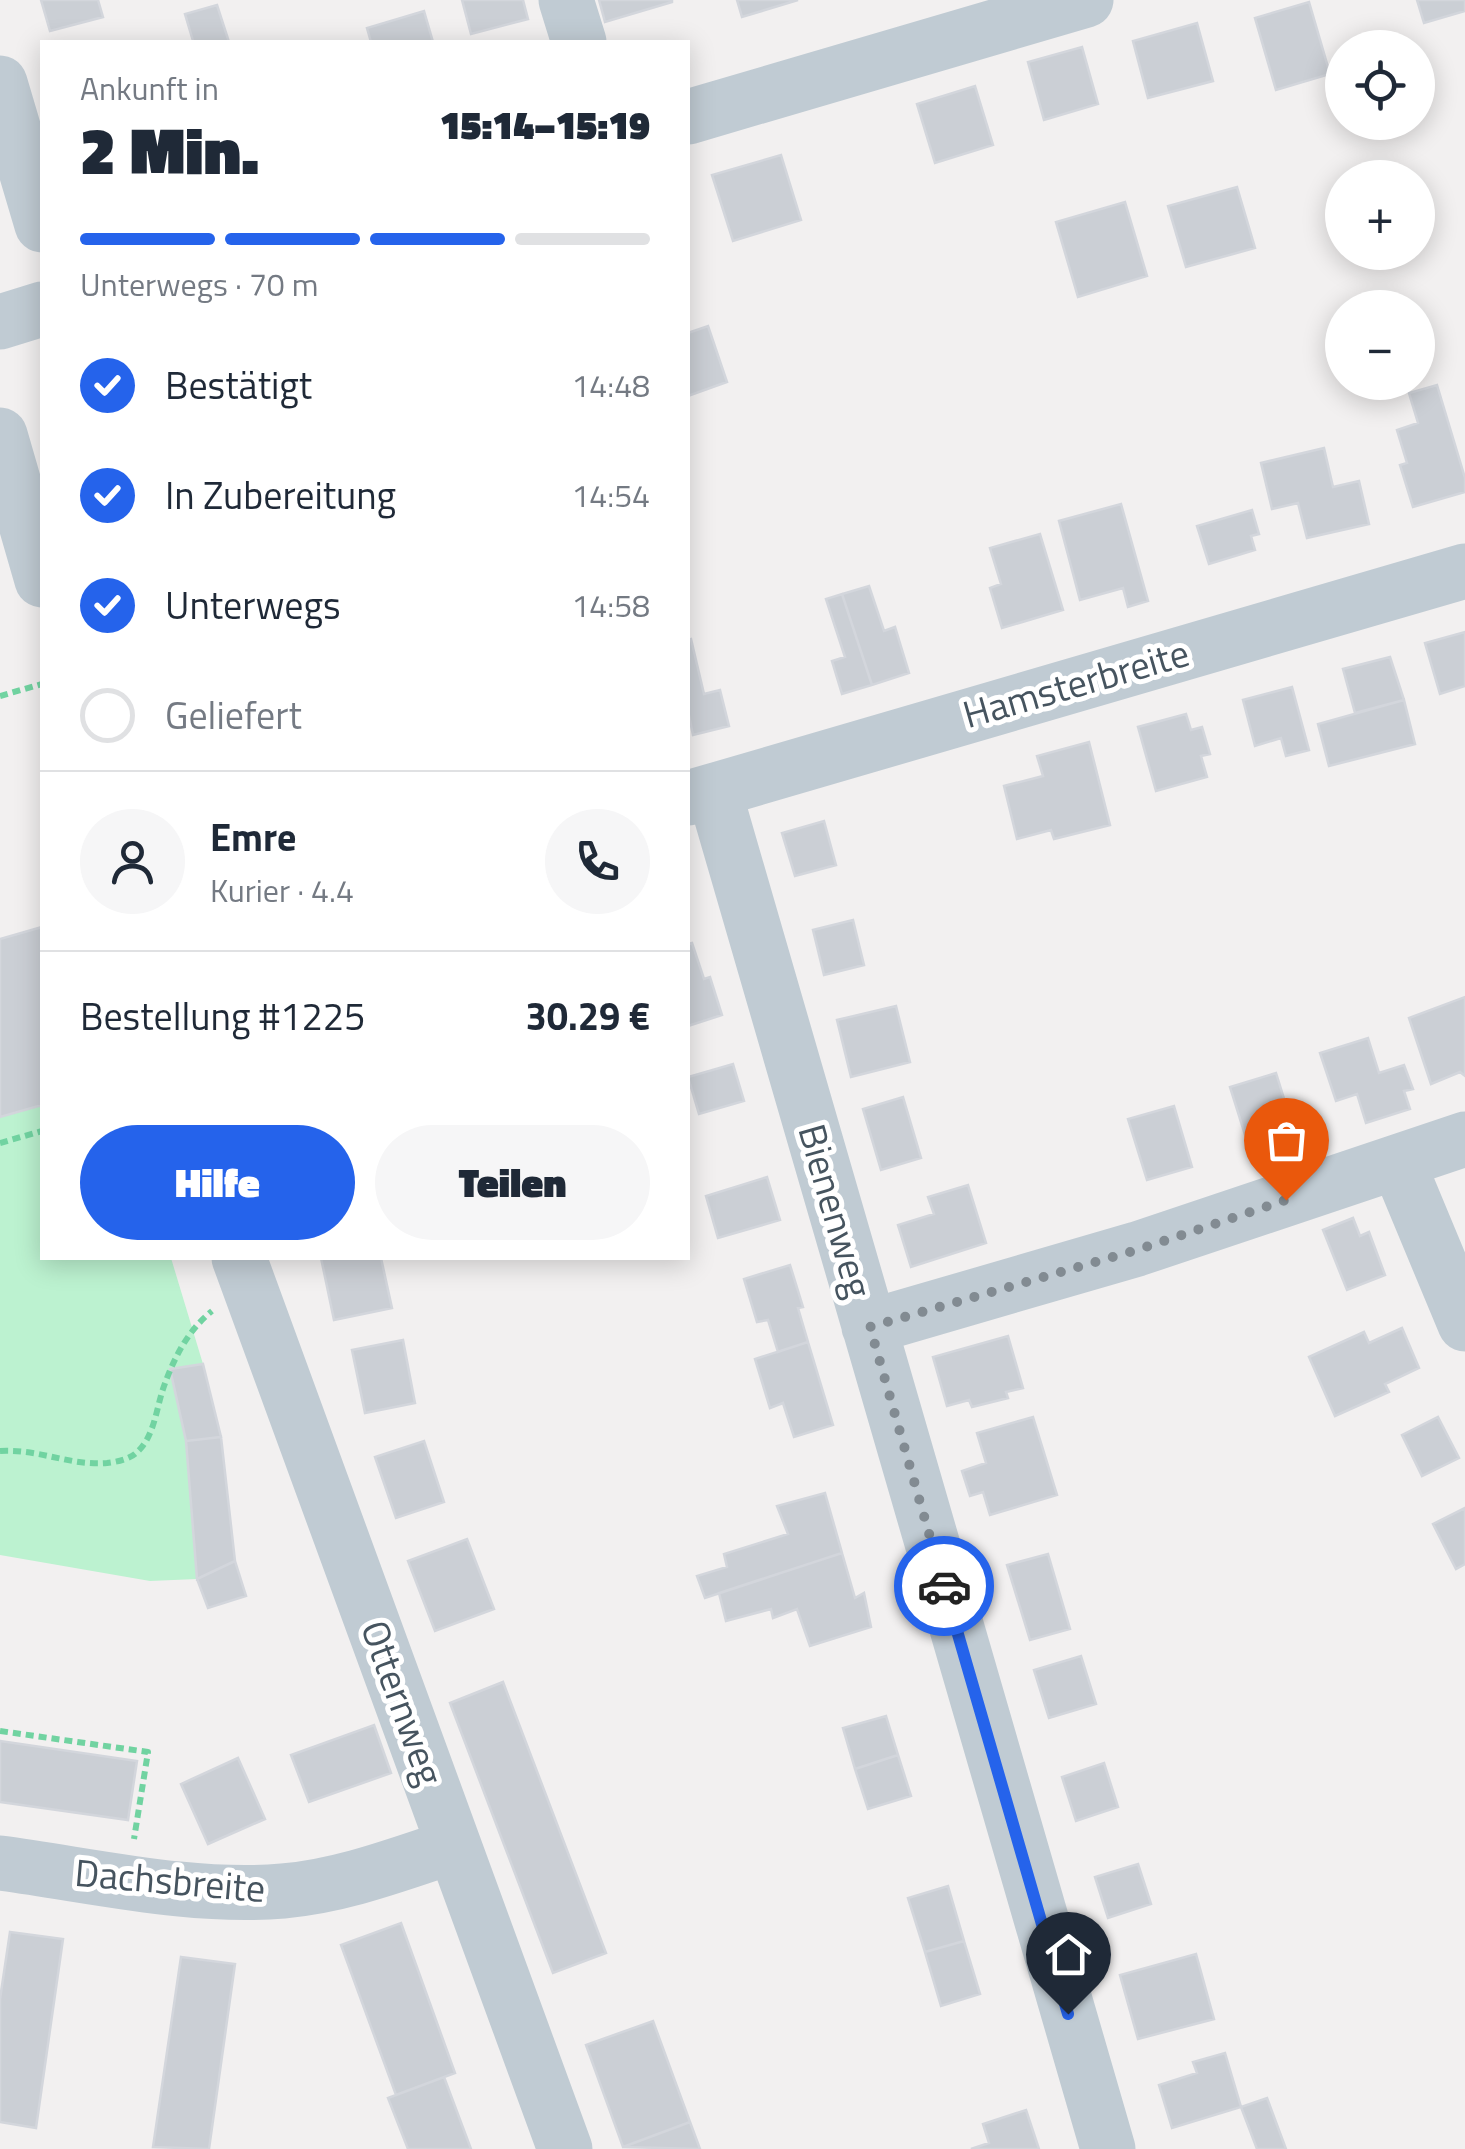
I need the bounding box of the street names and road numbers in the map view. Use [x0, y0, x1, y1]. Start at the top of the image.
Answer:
street label: Hamsterbreite [956, 623, 1196, 743]
street label: Bienenweg [784, 1117, 888, 1304]
street label: Otternweg [346, 1612, 460, 1793]
street label: Dachsbreite [72, 1843, 268, 1917]

